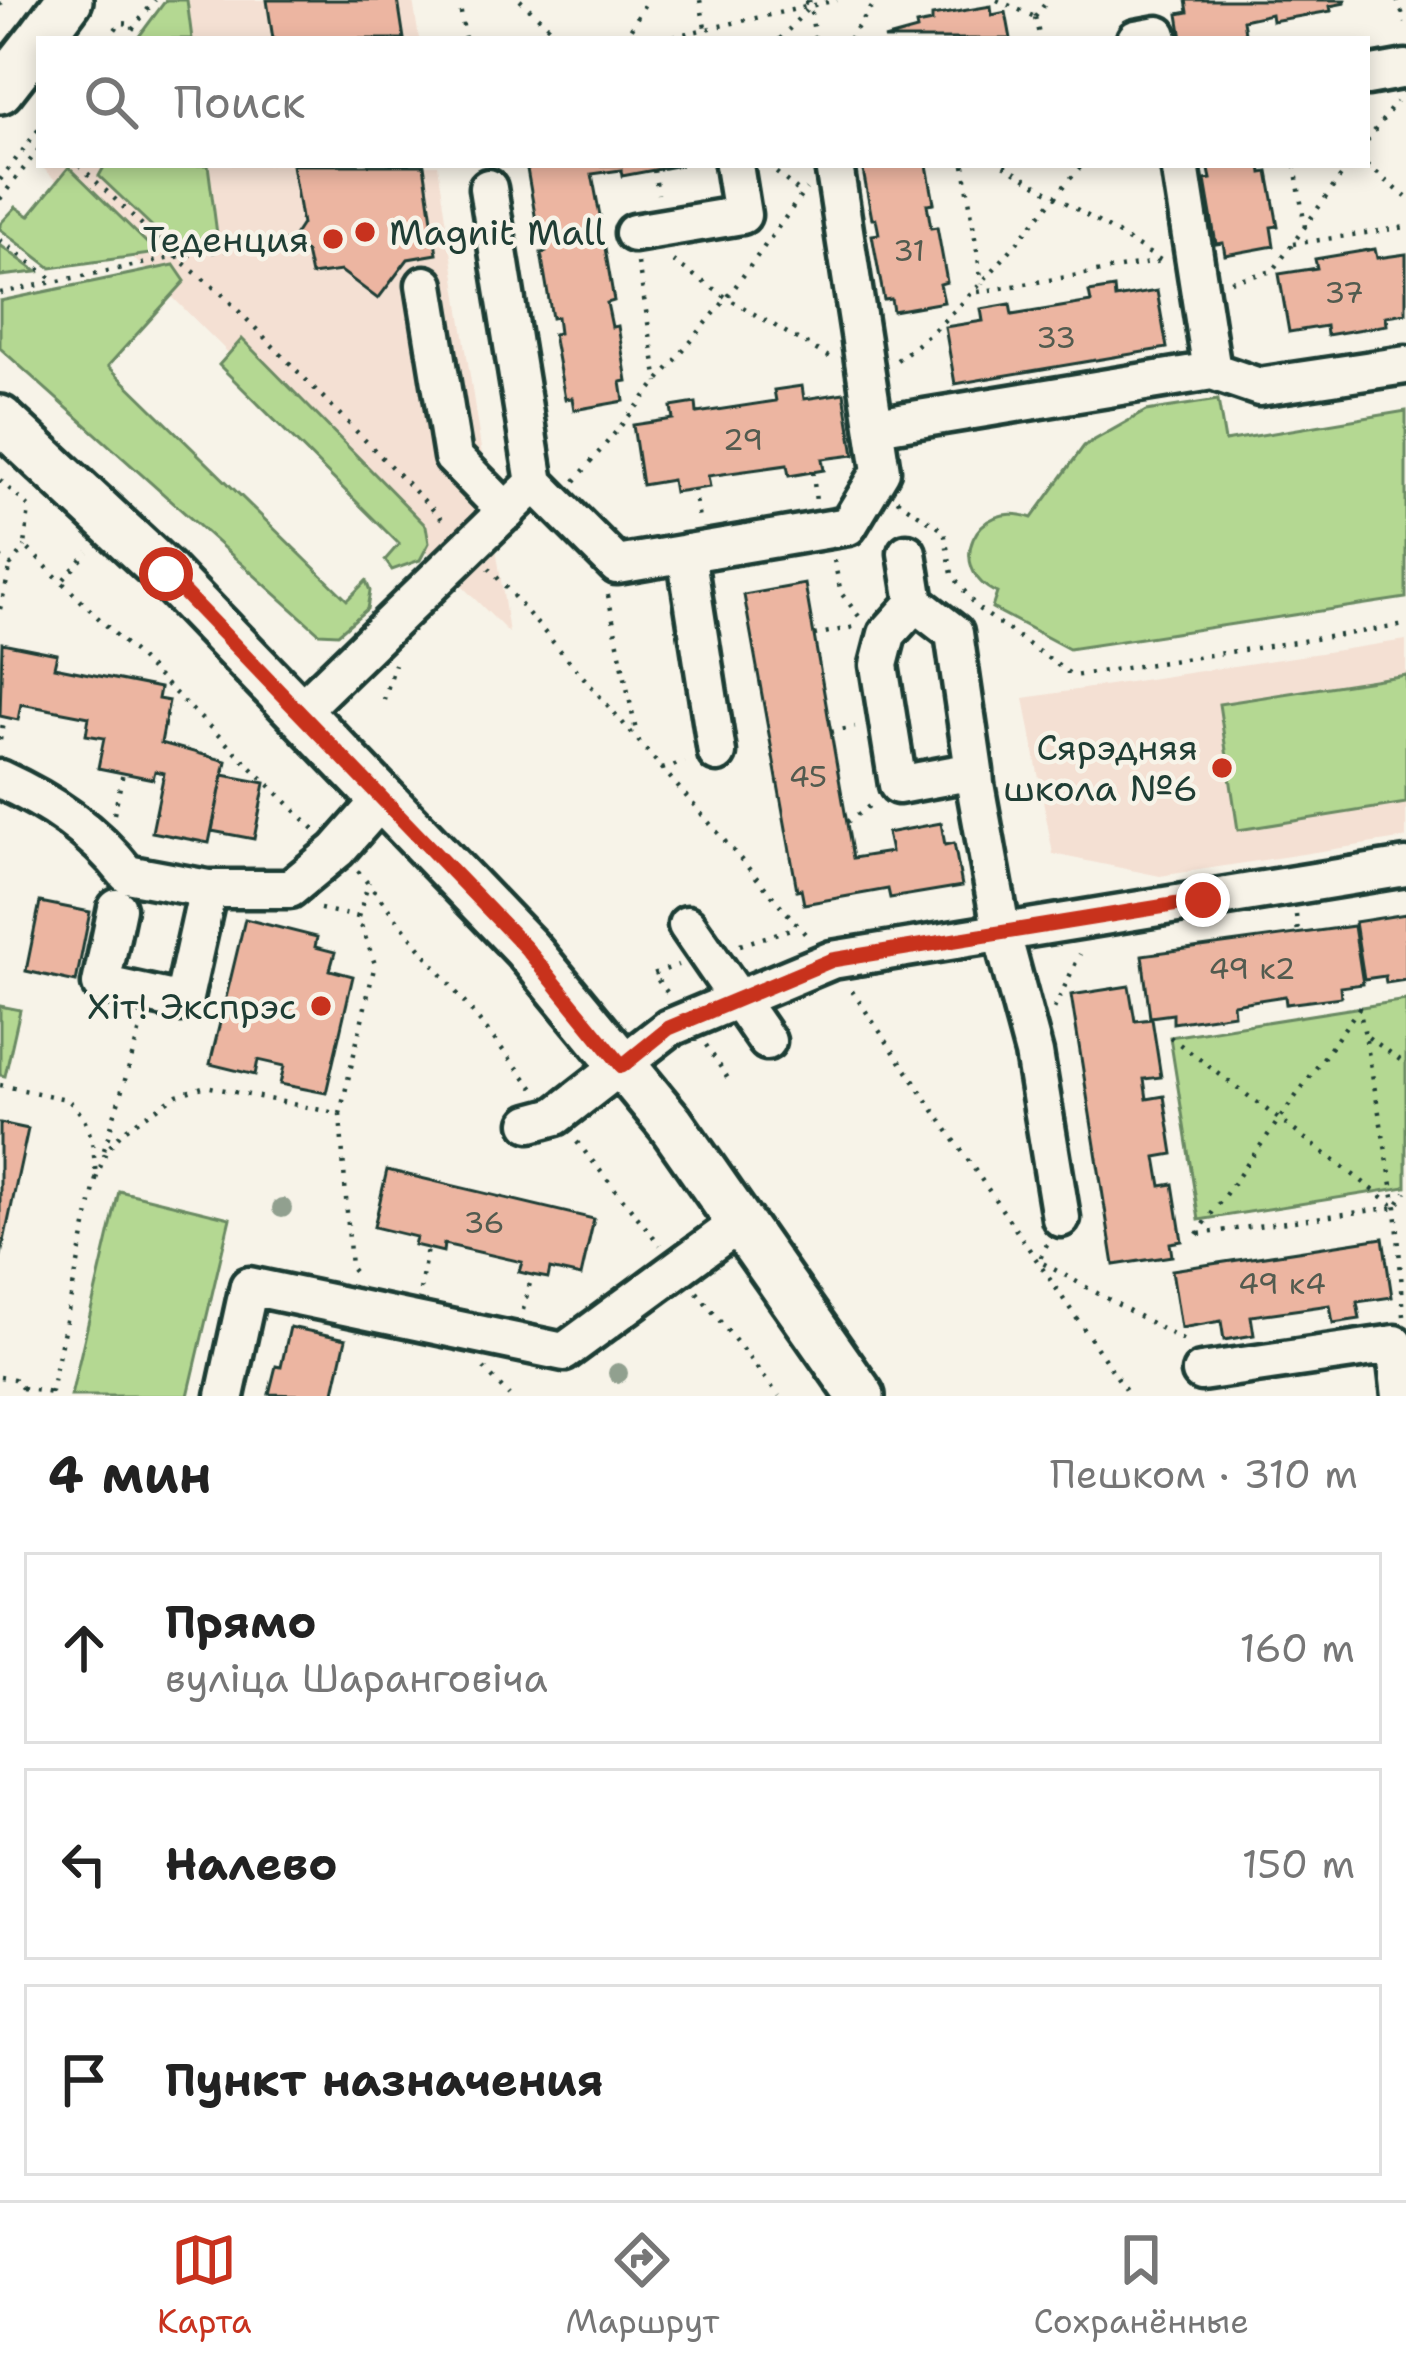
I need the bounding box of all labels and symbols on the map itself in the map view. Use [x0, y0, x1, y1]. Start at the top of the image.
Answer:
place label: Magnit Mall [389, 208, 606, 257]
place label: Теденция [143, 215, 309, 264]
marker: Magnit Mall [352, 219, 378, 245]
marker: Теденция [320, 226, 346, 252]
house number: 31 [893, 230, 925, 271]
house number: 37 [1324, 272, 1364, 313]
house number: 33 [1036, 317, 1076, 358]
house number: 29 [723, 419, 763, 460]
route start [139, 547, 193, 601]
place label: Сярэдняя школа №6 [1003, 723, 1198, 813]
marker: Сярэдняя школа №6 [1209, 755, 1235, 781]
house number: 45 [789, 756, 827, 797]
route end [1176, 873, 1230, 927]
house number: 49 к2 [1208, 948, 1296, 989]
place label: Хіт! Экспрэс [87, 982, 297, 1031]
marker: Хіт! Экспрэс [308, 993, 334, 1019]
house number: 36 [463, 1202, 505, 1243]
house number: 49 к4 [1238, 1263, 1326, 1304]

